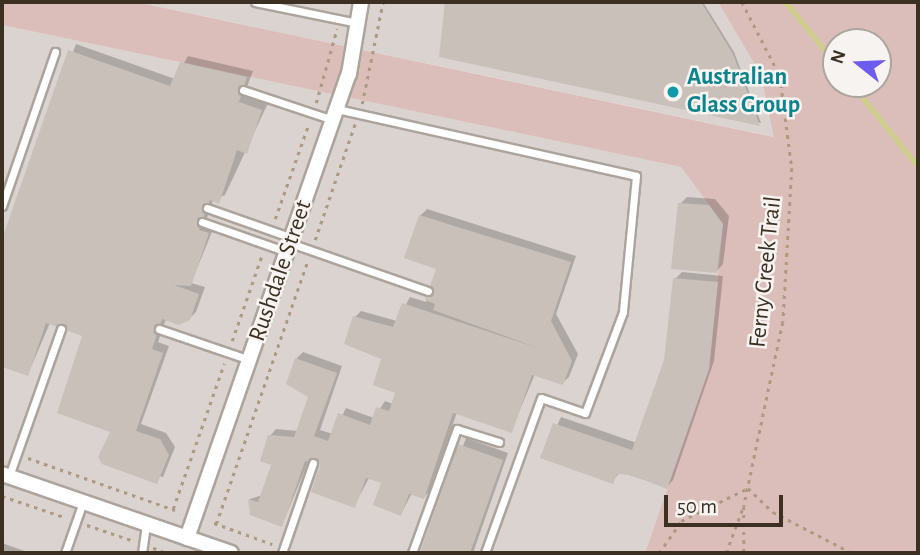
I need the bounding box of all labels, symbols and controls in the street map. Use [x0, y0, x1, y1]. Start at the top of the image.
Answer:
north arrow [822, 28, 892, 98]
text: N [827, 48, 850, 66]
place label: Australian Glass Group [687, 64, 800, 120]
marker: Australian Glass Group [665, 84, 681, 100]
street label: Ferny Creek Trail [744, 195, 788, 349]
street label: Rushdale Street [243, 197, 319, 345]
scale bar [668, 482, 787, 526]
text: 50 m [677, 496, 717, 517]

